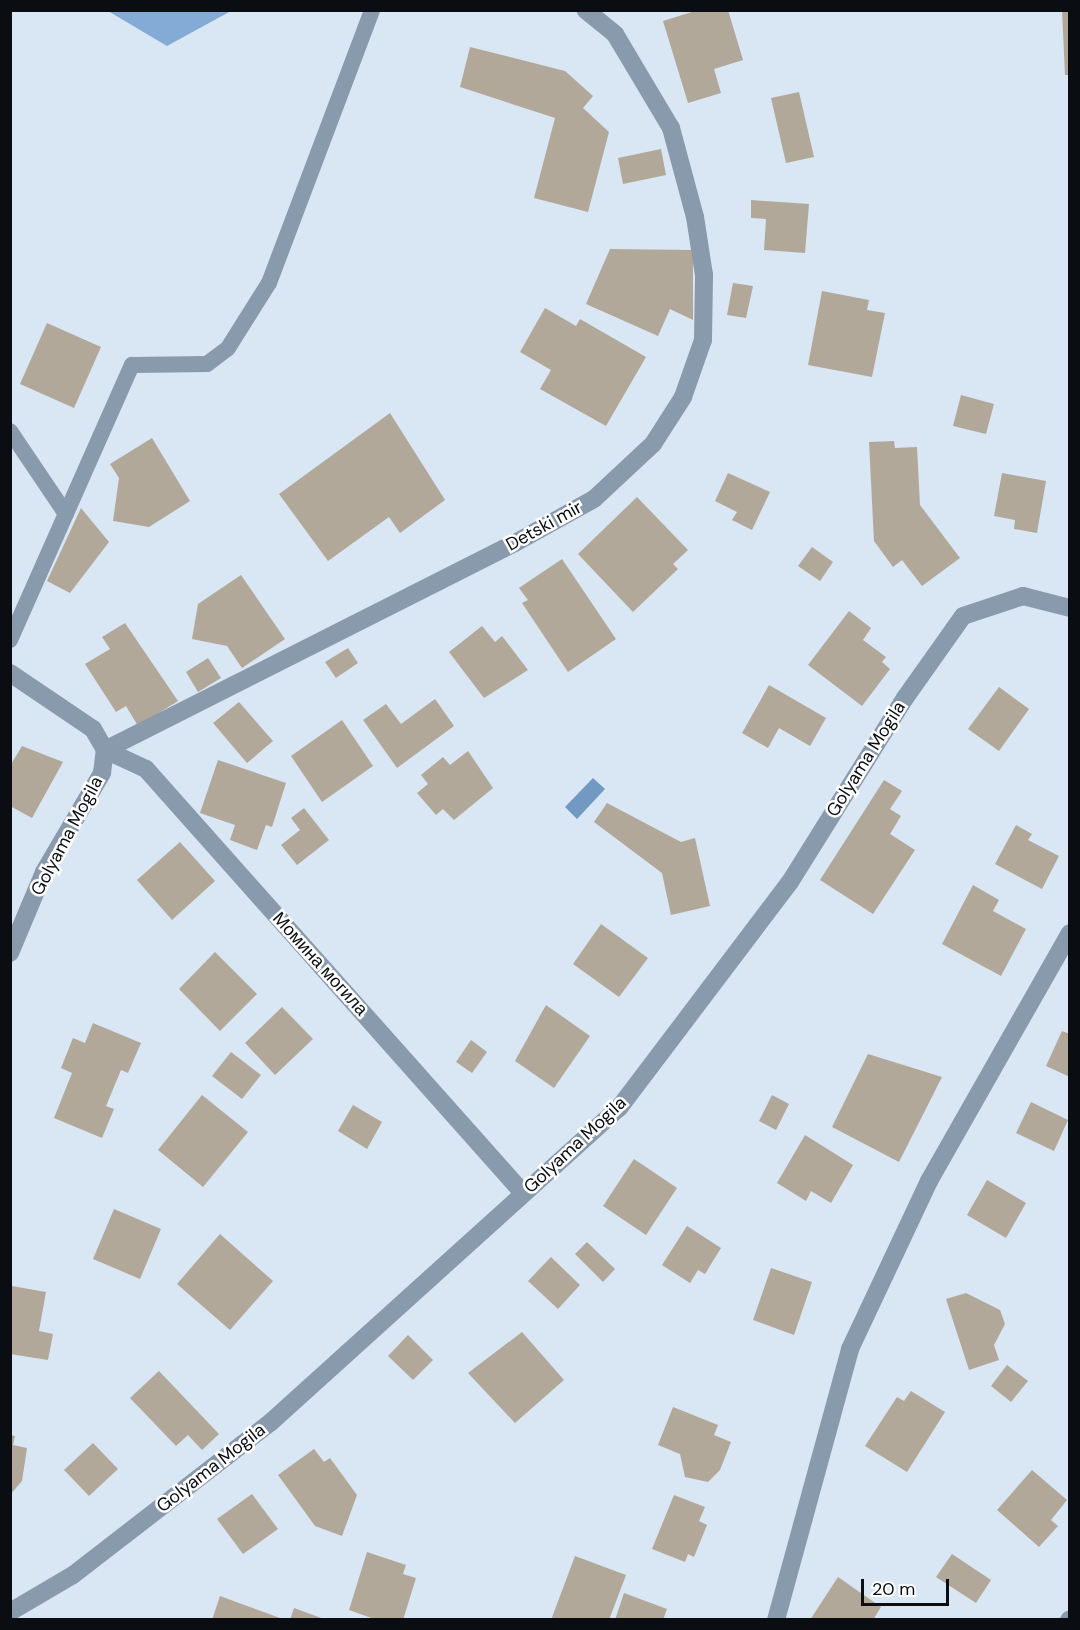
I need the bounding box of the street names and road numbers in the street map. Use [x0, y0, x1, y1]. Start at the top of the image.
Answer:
street label: Detski mir [502, 496, 586, 556]
street label: Golyama Mogila [822, 697, 910, 821]
street label: Golyama Mogila [27, 773, 107, 899]
street label: Момина могила [268, 908, 372, 1020]
street label: Golyama Mogila [519, 1092, 631, 1198]
street label: Golyama Mogila [152, 1419, 270, 1517]

